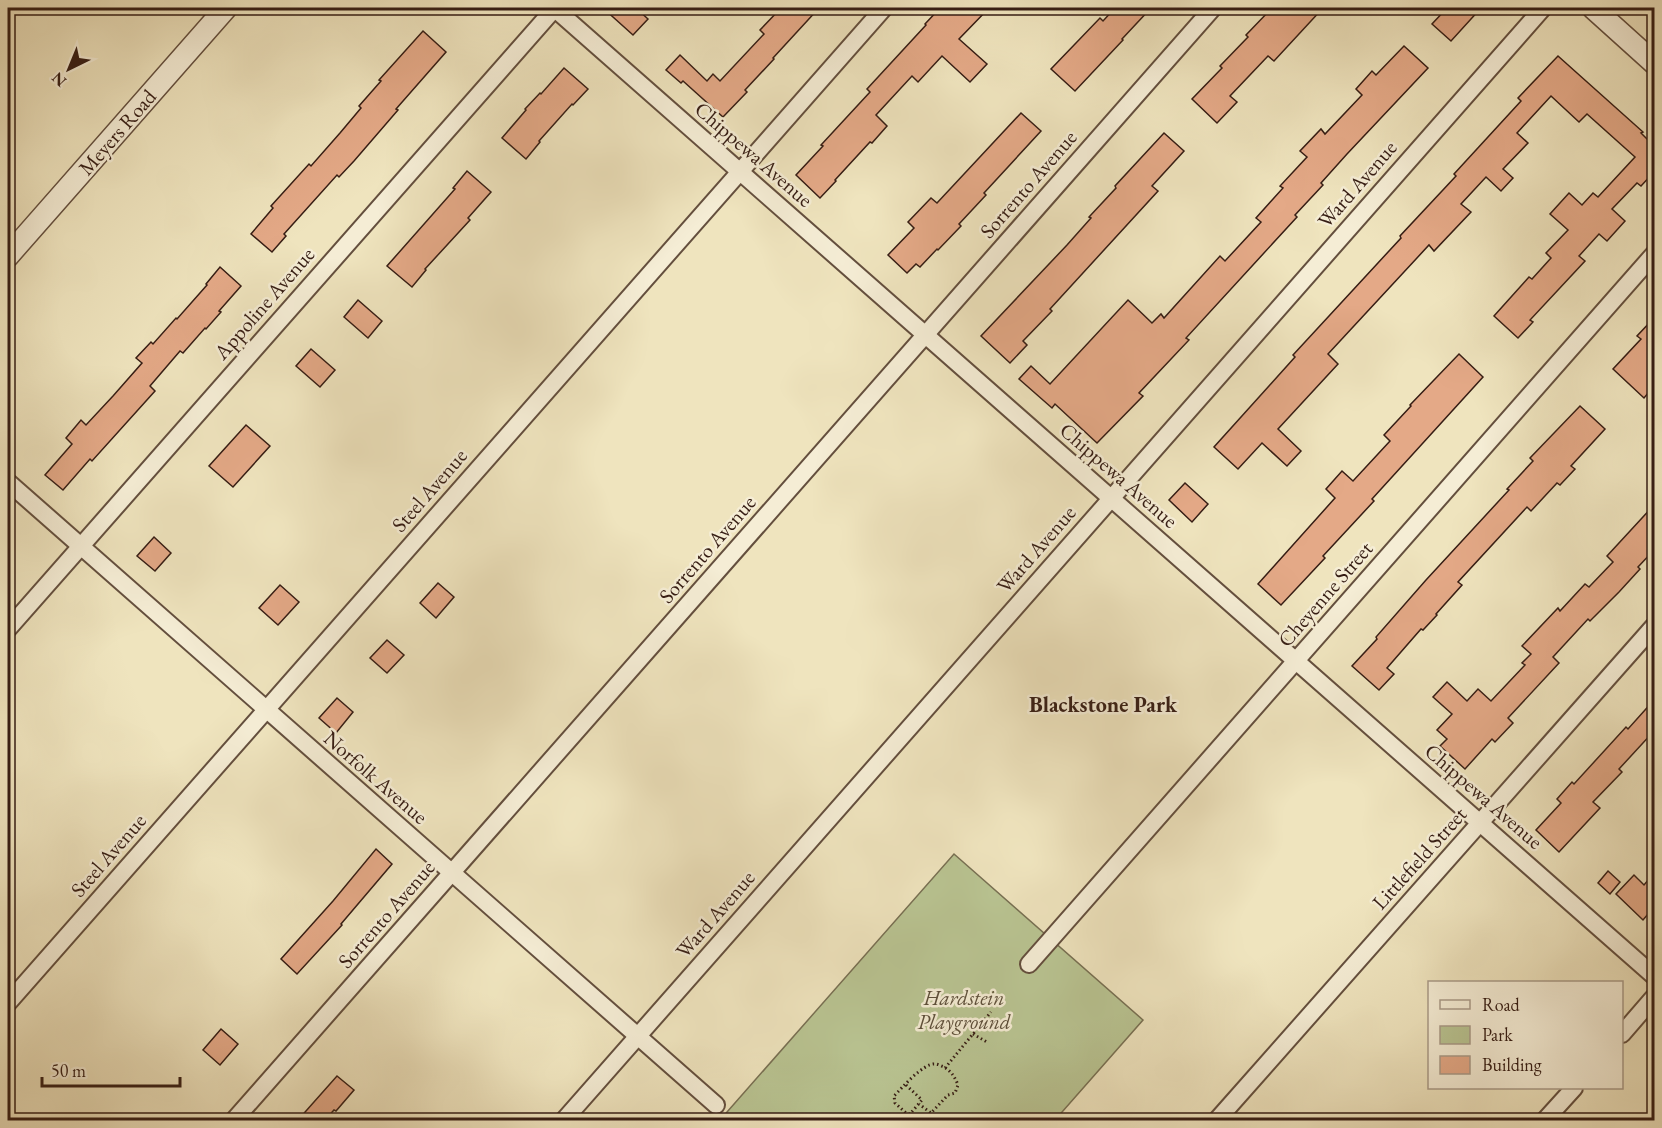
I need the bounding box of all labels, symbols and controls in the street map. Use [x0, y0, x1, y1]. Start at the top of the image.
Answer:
north arrow [39, 39, 99, 99]
text: N [47, 67, 71, 92]
street label: Meyers Road [72, 83, 162, 181]
street label: Chippewa Avenue [689, 95, 819, 213]
street label: Sorrento Avenue [974, 124, 1082, 244]
street label: Ward Avenue [1312, 135, 1402, 233]
street label: Appoline Avenue [207, 241, 320, 366]
street label: Chippewa Avenue [1054, 416, 1184, 534]
street label: Steel Avenue [385, 443, 473, 537]
street label: Sorrento Avenue [653, 489, 761, 609]
street label: Ward Avenue [991, 500, 1081, 598]
street label: Cheyenne Street [1272, 535, 1379, 652]
district label: Blackstone Park [1029, 690, 1178, 719]
street label: Norfolk Avenue [318, 724, 434, 830]
street label: Chippewa Avenue [1419, 737, 1549, 855]
street label: Littlefield Street [1366, 801, 1472, 915]
street label: Steel Avenue [64, 808, 152, 902]
street label: Sorrento Avenue [332, 854, 440, 974]
street label: Ward Avenue [670, 865, 760, 963]
legend [1428, 981, 1623, 1089]
park label: Hardstein Playground [917, 984, 1011, 1035]
text: Road [1482, 993, 1521, 1016]
text: Park [1482, 1023, 1513, 1046]
scale bar [42, 1050, 180, 1088]
text: Building [1482, 1053, 1542, 1076]
text: 50 m [51, 1059, 86, 1082]

